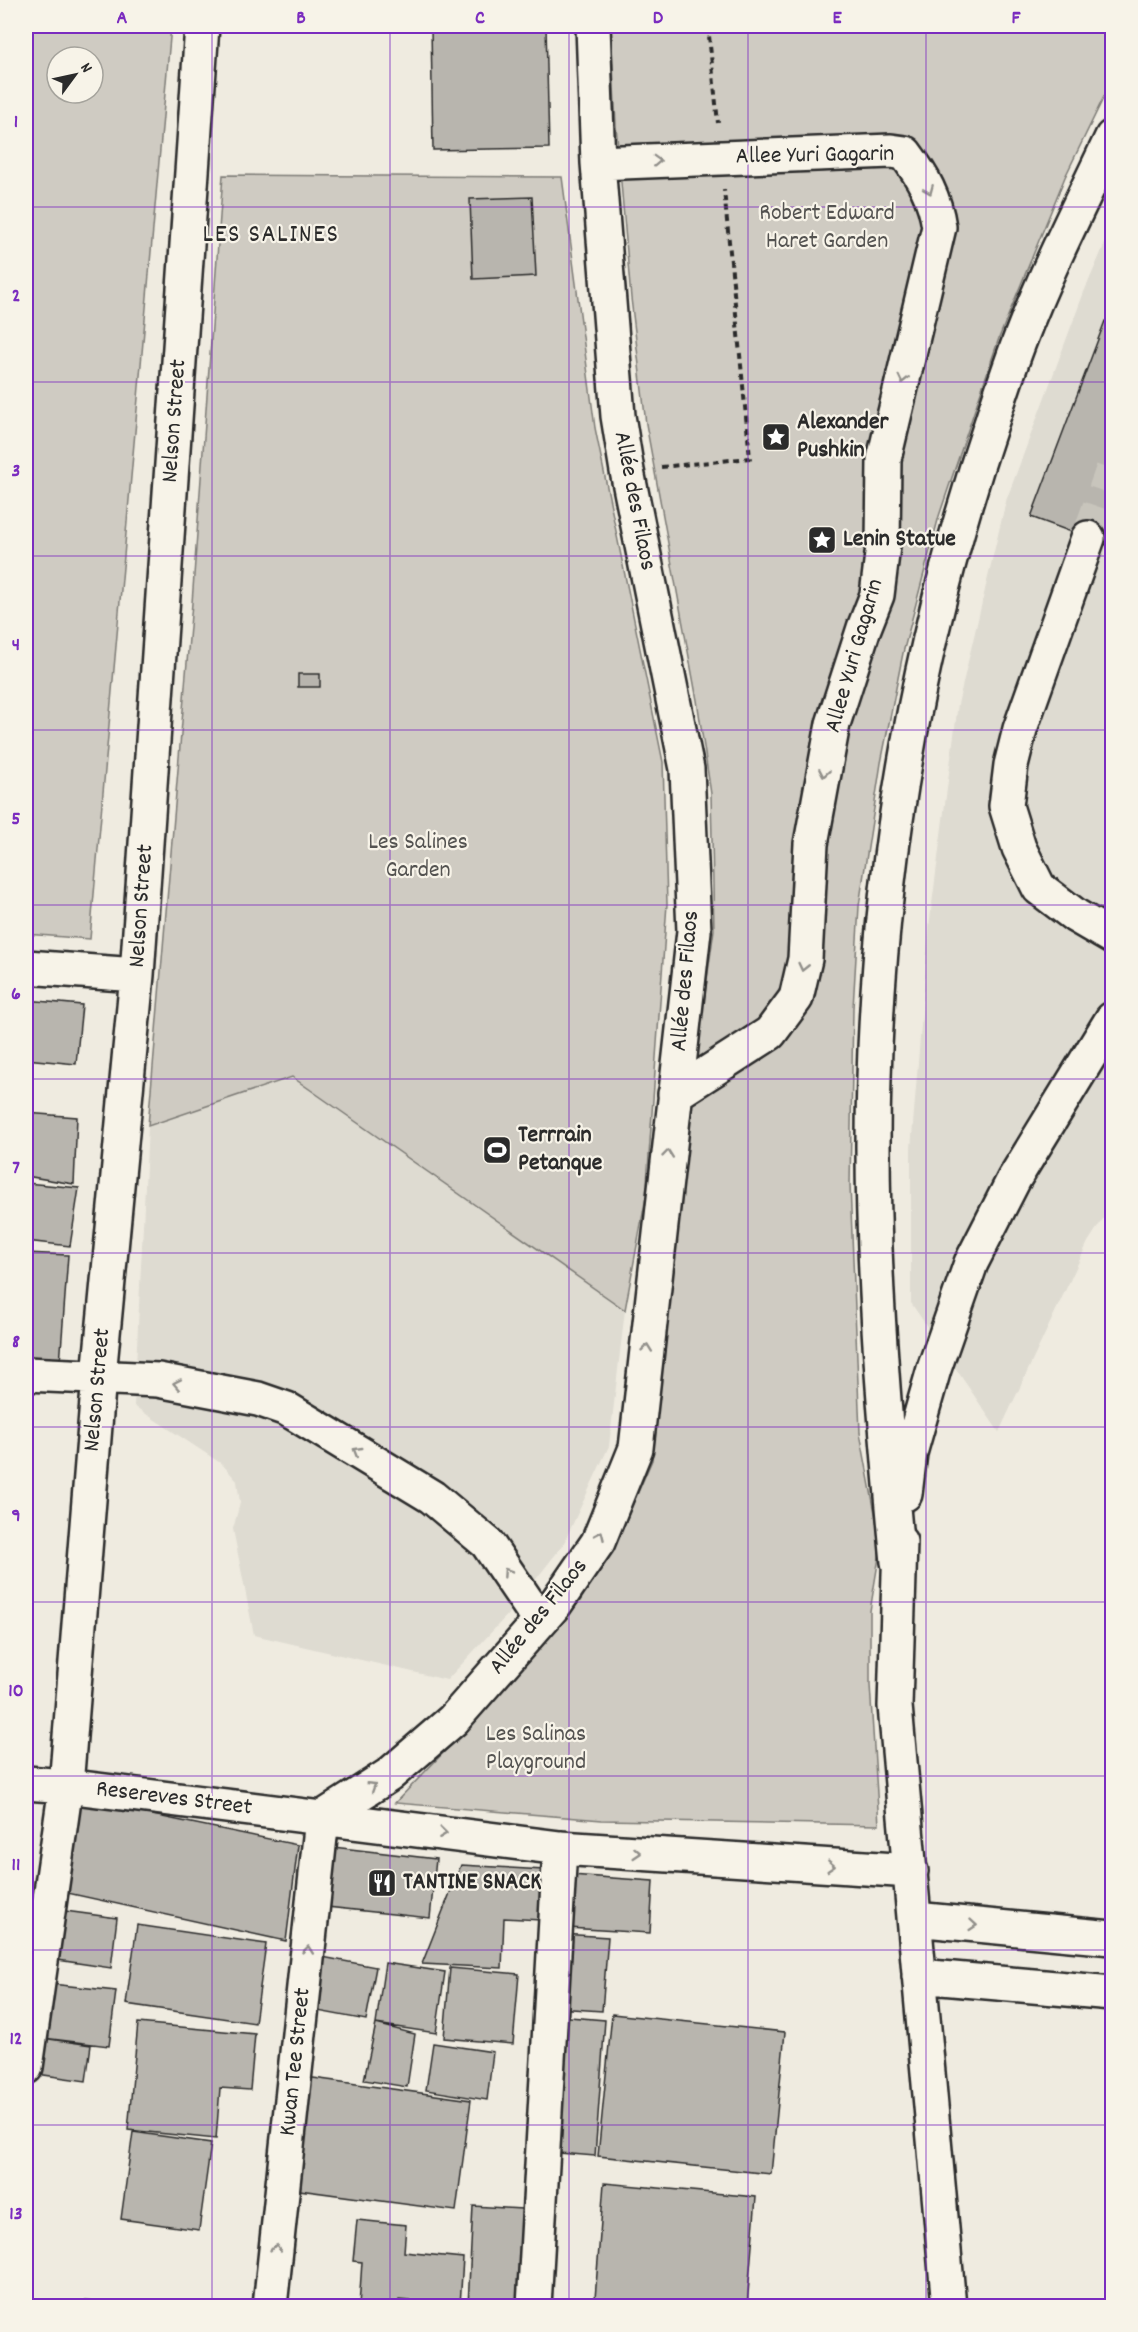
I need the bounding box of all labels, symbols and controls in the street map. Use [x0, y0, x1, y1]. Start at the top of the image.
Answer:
text: A [117, 5, 128, 33]
text: B [296, 5, 306, 33]
text: C [475, 5, 485, 33]
text: D [653, 5, 664, 33]
text: E [832, 5, 842, 33]
text: F [1012, 5, 1022, 33]
north arrow [45, 45, 105, 105]
text: N [74, 59, 97, 78]
text: 1 [14, 109, 18, 137]
street label: Allee Yuri Gagarin [735, 138, 895, 174]
one-way arrow [652, 154, 661, 167]
one-way arrow [922, 183, 934, 194]
park label: Robert Edward Haret Garden [759, 197, 895, 259]
district label: LES SALINES [203, 217, 339, 254]
text: 2 [12, 283, 20, 311]
street label: Nelson Street [154, 358, 196, 484]
one-way arrow [898, 374, 911, 384]
place label: Alexander Pushkin [797, 406, 889, 468]
place icon: Alexander Pushkin [760, 421, 792, 453]
street label: Allée des Filaos [604, 428, 664, 574]
text: 3 [12, 458, 20, 486]
place label: Lenin Statue [843, 523, 956, 557]
place icon: Lenin Statue [806, 524, 838, 556]
street label: Allee Yuri Gagarin [817, 575, 893, 737]
text: 4 [12, 632, 20, 660]
one-way arrow [818, 768, 831, 778]
text: 5 [11, 806, 21, 834]
park label: Les Salines Garden [368, 826, 468, 888]
street label: Nelson Street [121, 843, 163, 969]
street label: Allée des Filaos [663, 909, 709, 1053]
one-way arrow [797, 961, 810, 971]
text: 6 [11, 981, 21, 1009]
place label: Terrrain Petanque [518, 1119, 603, 1181]
sports icon: Terrrain Petanque [481, 1134, 513, 1166]
one-way arrow [662, 1150, 674, 1159]
text: 7 [12, 1155, 20, 1183]
street label: Nelson Street [76, 1327, 120, 1453]
text: 8 [12, 1329, 20, 1357]
one-way arrow [640, 1343, 653, 1353]
one-way arrow [172, 1378, 182, 1391]
one-way arrow [353, 1447, 363, 1459]
text: 9 [11, 1503, 21, 1531]
one-way arrow [593, 1531, 605, 1542]
street label: Allée des Filaos [481, 1551, 597, 1683]
one-way arrow [503, 1568, 514, 1579]
text: 10 [8, 1678, 24, 1706]
park label: Les Salinas Playground [486, 1718, 586, 1780]
street label: Resereves Street [94, 1773, 254, 1825]
one-way arrow [366, 1782, 376, 1794]
one-way arrow [438, 1826, 447, 1839]
one-way arrow [632, 1846, 641, 1859]
text: 11 [12, 1852, 20, 1880]
one-way arrow [827, 1859, 836, 1872]
place label: TANTINE SNACK [403, 1866, 541, 1900]
restaurant icon: TANTINE SNACK [366, 1867, 398, 1899]
one-way arrow [968, 1918, 977, 1931]
one-way arrow [301, 1945, 314, 1955]
street label: Kwan Tee Street [271, 1986, 321, 2138]
text: 12 [9, 2026, 23, 2054]
text: 13 [9, 2201, 23, 2229]
one-way arrow [269, 2244, 282, 2253]

